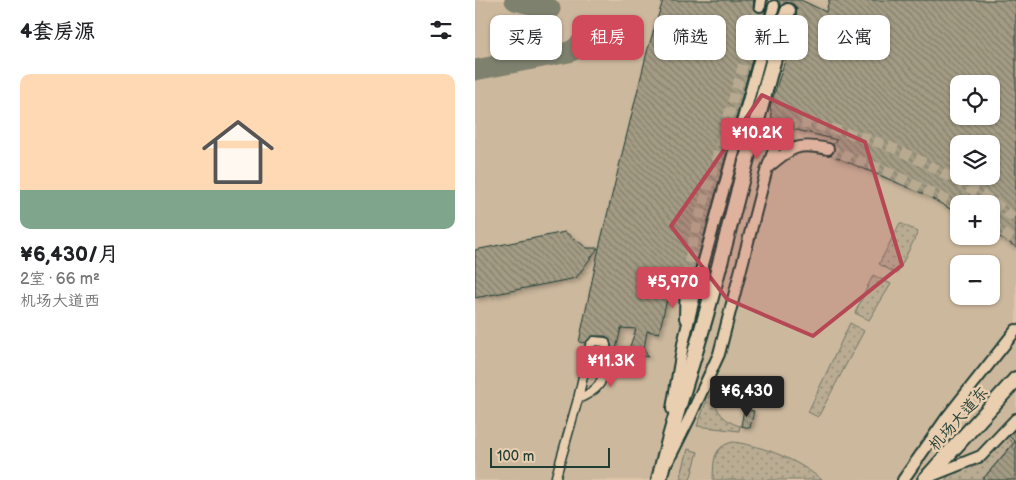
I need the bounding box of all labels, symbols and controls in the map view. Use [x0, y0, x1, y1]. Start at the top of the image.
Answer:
chip: 买房 [490, 15, 562, 60]
chip: 租房 [572, 15, 644, 60]
chip: 筛选 [654, 15, 726, 60]
chip: 新上 [736, 15, 808, 60]
chip: 公寓 [818, 15, 890, 60]
icon: filters [427, 16, 455, 44]
text: 4套房源 [20, 19, 95, 44]
map controls [950, 75, 1000, 305]
button: locate [950, 75, 1000, 125]
icon: home [193, 107, 283, 197]
pin: ¥10.2K [716, 118, 798, 160]
text: ¥10.2K [732, 124, 782, 143]
button: layers [950, 135, 1000, 185]
button: + [950, 195, 1000, 245]
text: ¥6,430/月 [20, 242, 119, 267]
button: − [950, 255, 1000, 305]
pin: ¥5,970 [632, 266, 714, 309]
text: 2室 · 66 m² [20, 270, 100, 289]
text: ¥5,970 [648, 273, 698, 292]
text: 机场大道西 [20, 292, 100, 311]
pin: ¥11.3K [570, 346, 652, 388]
text: ¥11.3K [587, 352, 635, 371]
pin: ¥6,430 [706, 376, 788, 418]
text: ¥6,430 [721, 382, 773, 401]
street label: 机场大道东 [925, 383, 993, 455]
scale bar [490, 445, 610, 468]
text: 100 m [497, 448, 534, 465]

